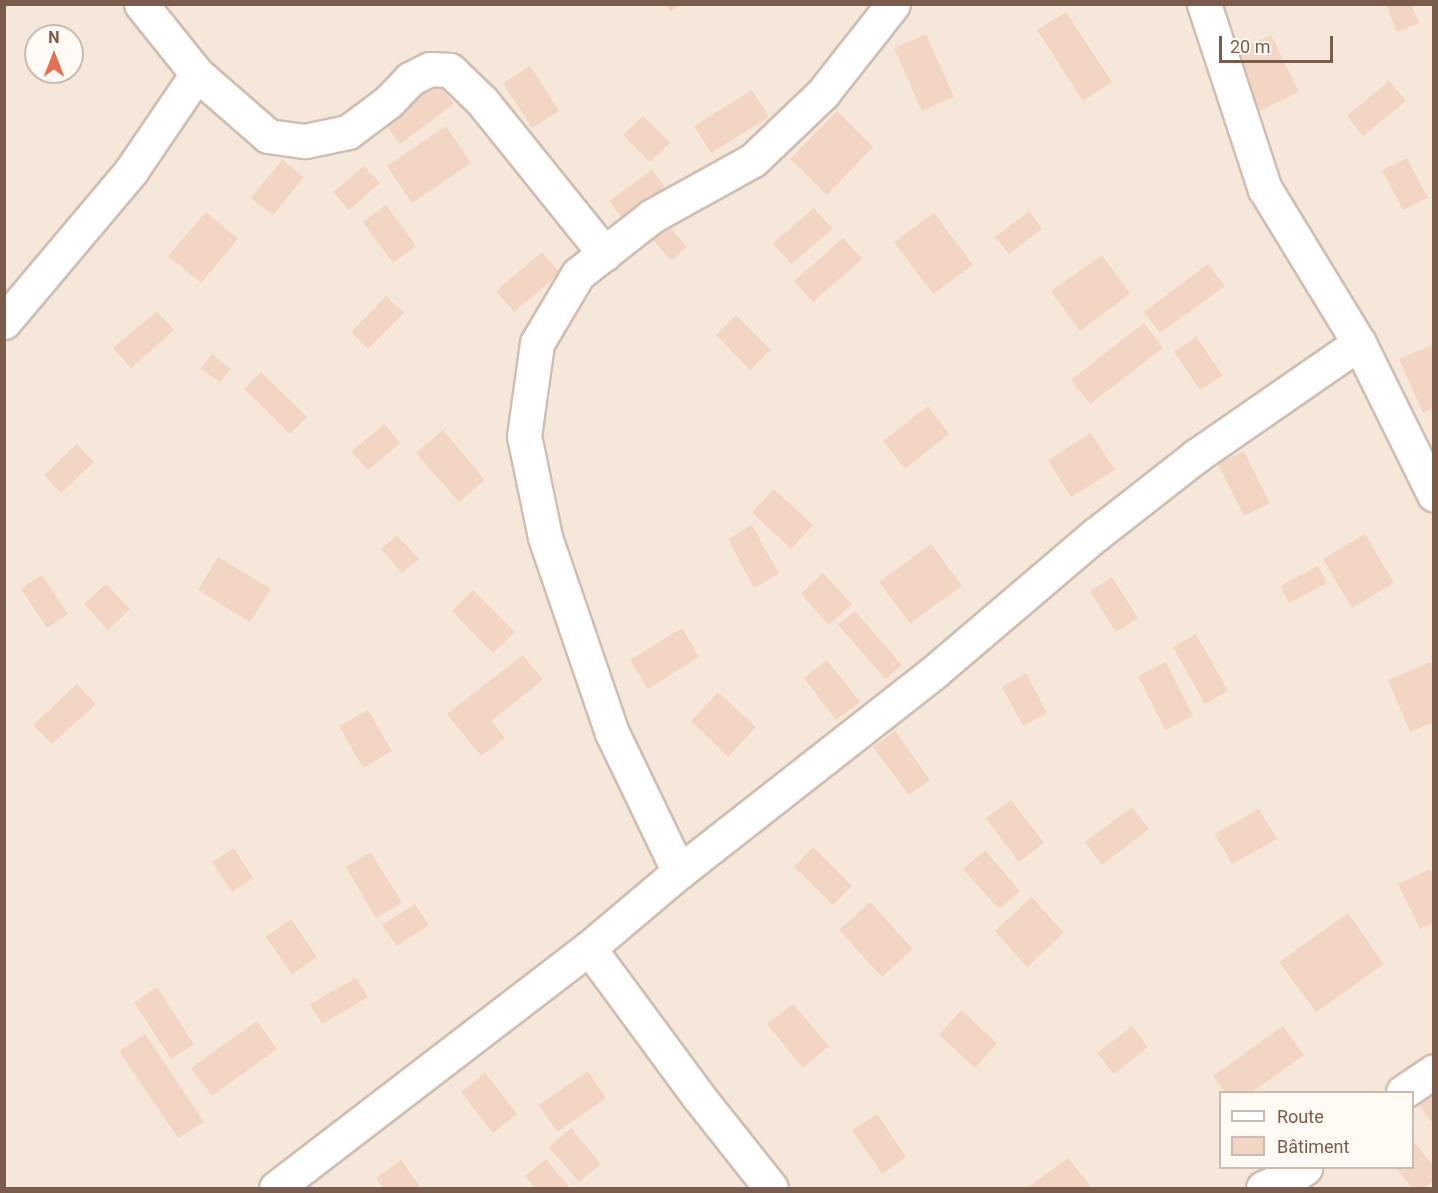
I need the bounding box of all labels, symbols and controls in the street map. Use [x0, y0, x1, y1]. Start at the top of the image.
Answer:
north arrow [24, 24, 84, 84]
scale bar [1222, 24, 1336, 62]
text: N [48, 28, 60, 47]
text: 20 m [1230, 36, 1270, 57]
legend [1219, 1091, 1414, 1169]
text: Route [1277, 1106, 1324, 1127]
text: Bâtiment [1277, 1136, 1349, 1157]

